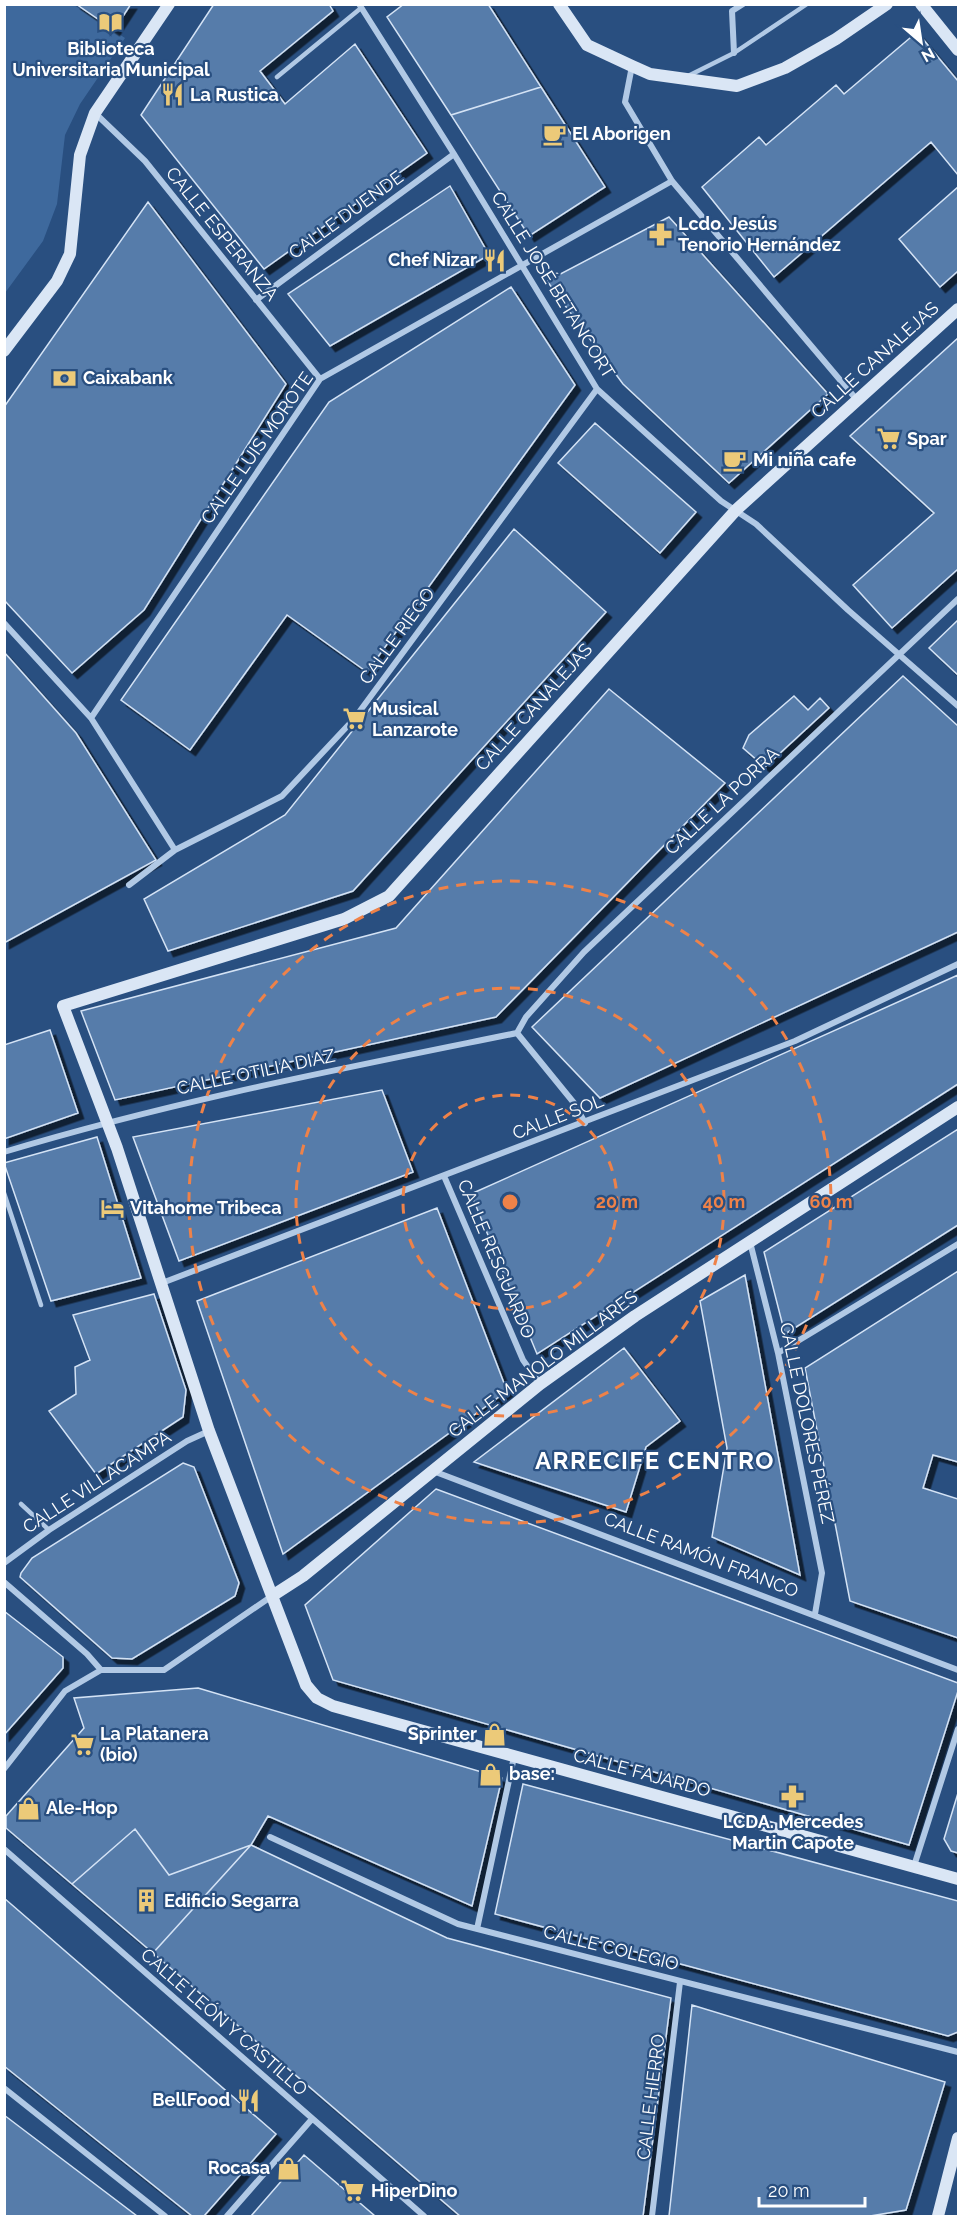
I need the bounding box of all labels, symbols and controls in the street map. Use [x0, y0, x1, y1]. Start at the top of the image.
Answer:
library icon: Biblioteca Universitaria Municipal [98, 10, 124, 36]
north arrow [891, 12, 951, 72]
place label: Biblioteca Universitaria Municipal [12, 38, 210, 80]
text: N [918, 43, 938, 66]
restaurant icon: La Rustica [159, 82, 185, 108]
place label: La Rustica [190, 84, 279, 105]
cafe icon: El Aborigen [541, 121, 567, 147]
place label: El Aborigen [572, 123, 671, 144]
street label: CALLE ESPERANZA [162, 163, 283, 305]
street label: CALLE DUENDE [285, 166, 407, 263]
street label: CALLE JOSÉ BETANCORT [487, 187, 620, 382]
place label: Lcdo. Jesús Tenorio Hernández [678, 213, 841, 255]
pharmacy icon: Lcdo. Jesús Tenorio Hernández [647, 221, 673, 247]
restaurant icon: Chef Nizar [482, 247, 508, 273]
place label: Chef Nizar [388, 249, 477, 270]
street label: CALLE CANALEJAS [807, 297, 943, 422]
bank icon: Caixabank [52, 365, 78, 391]
place label: Caixabank [83, 367, 174, 388]
street label: CALLE LUIS MOROTE [196, 368, 317, 528]
supermarket icon: Spar [876, 426, 902, 452]
place label: Spar [907, 428, 947, 449]
cafe icon: Mi niña cafe [722, 447, 748, 473]
place label: Mi niña cafe [753, 449, 856, 470]
street label: CALLE RIEGO [355, 583, 439, 688]
street label: CALLE CANALEJAS [471, 639, 596, 775]
place label: Musical Lanzarote [372, 698, 458, 740]
supermarket icon: Musical Lanzarote [341, 706, 367, 732]
street label: CALLE LA PORRA [660, 743, 783, 859]
street label: CALLE OTILIA DIAZ [175, 1044, 337, 1099]
street label: CALLE SOL [509, 1089, 607, 1144]
street label: CALLE RESGUARDO [453, 1176, 539, 1341]
text: 20 m [596, 1191, 638, 1212]
text: 40 m [703, 1191, 745, 1212]
text: 60 m [809, 1191, 853, 1212]
centre of rings [500, 1192, 520, 1212]
hotel icon: Vitahome Tribeca [99, 1195, 125, 1221]
place label: Vitahome Tribeca [130, 1197, 282, 1218]
street label: CALLE MANOLO MILLARES [444, 1286, 641, 1442]
street label: CALLE DOLORES PÉREZ [776, 1320, 840, 1525]
street label: CALLE VILLACAMPA [19, 1426, 175, 1537]
district label: ARRECIFE CENTRO [535, 1446, 775, 1475]
street label: CALLE RAMÓN FRANCO [601, 1507, 802, 1601]
shop icon: Sprinter [482, 1721, 508, 1747]
place label: La Platanera (bio) [100, 1723, 208, 1765]
place label: Sprinter [408, 1723, 477, 1744]
supermarket icon: La Platanera (bio) [69, 1731, 95, 1757]
street label: CALLE FAJARDO [571, 1744, 713, 1801]
shop icon: base: [478, 1761, 504, 1787]
place label: base: [509, 1763, 555, 1784]
pharmacy icon: LCDA. Mercedes Martin Capote [780, 1783, 806, 1809]
shop icon: Ale-Hop [15, 1795, 41, 1821]
place label: Ale-Hop [46, 1797, 118, 1818]
place label: LCDA. Mercedes Martin Capote [723, 1811, 863, 1853]
building icon: Edificio Segarra [133, 1888, 159, 1914]
place label: Edificio Segarra [164, 1890, 299, 1911]
street label: CALLE COLEGIO [541, 1921, 681, 1974]
street label: CALLE LEÓN Y CASTILLO [137, 1943, 312, 2100]
street label: CALLE HIERRO [632, 2033, 669, 2161]
restaurant icon: BellFood [235, 2087, 261, 2113]
place label: BellFood [152, 2089, 230, 2110]
shop icon: Rocasa [275, 2155, 301, 2181]
place label: Rocasa [208, 2157, 270, 2178]
scale bar [759, 2170, 866, 2208]
supermarket icon: HiperDino [340, 2178, 366, 2204]
place label: HiperDino [371, 2180, 457, 2201]
text: 20 m [768, 2180, 810, 2201]

